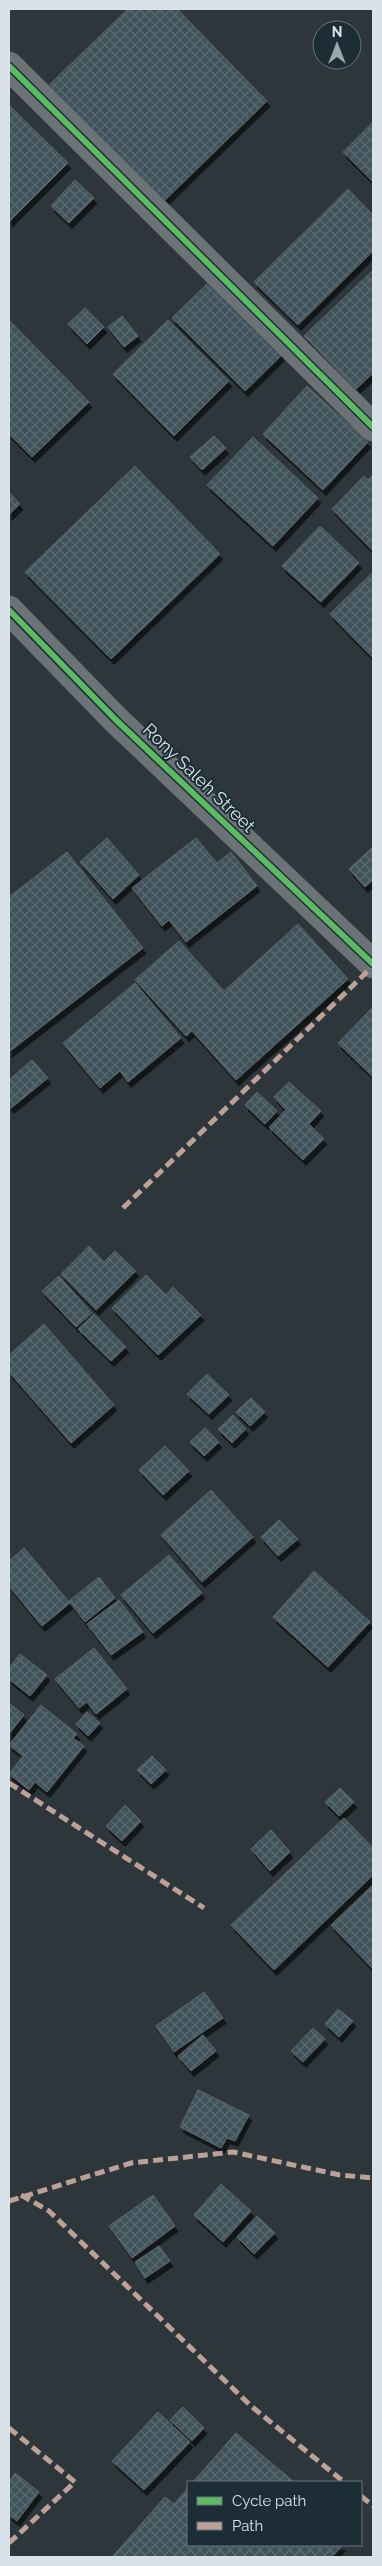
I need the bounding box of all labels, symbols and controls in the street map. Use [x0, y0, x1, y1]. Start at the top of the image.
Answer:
north arrow [312, 20, 362, 70]
text: N [332, 24, 342, 40]
street label: Rony Saleh Street [139, 719, 260, 836]
legend [187, 2481, 362, 2546]
text: Cycle path [232, 2492, 306, 2510]
text: Path [232, 2517, 263, 2535]

